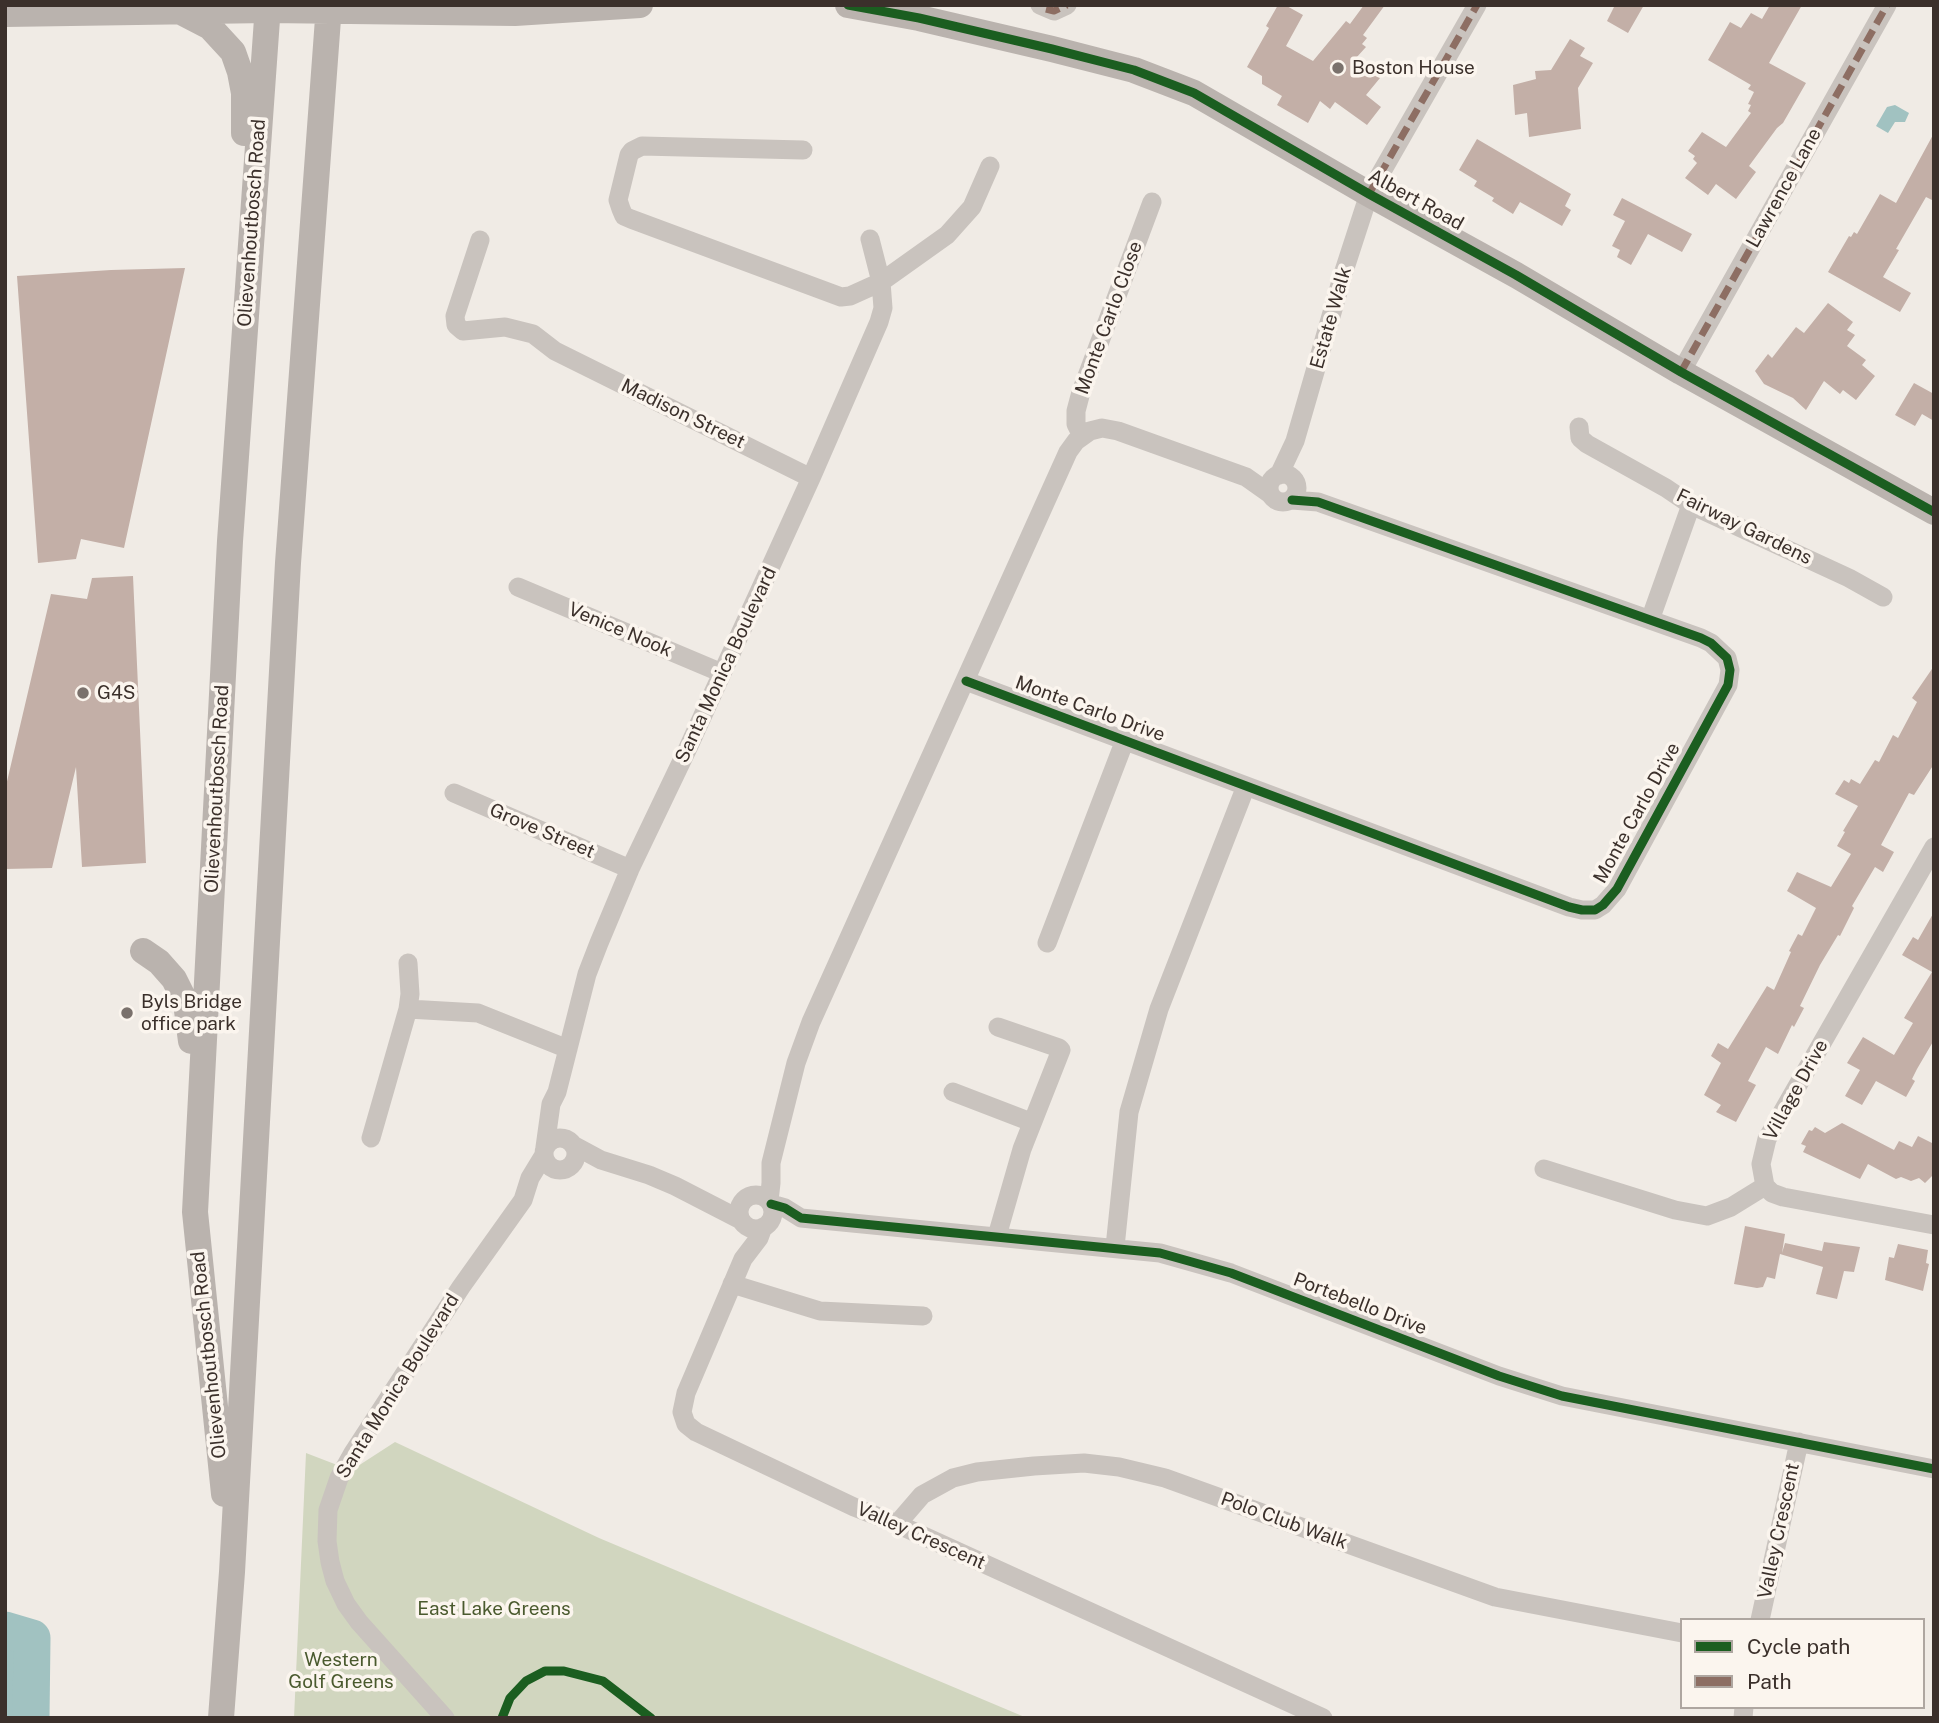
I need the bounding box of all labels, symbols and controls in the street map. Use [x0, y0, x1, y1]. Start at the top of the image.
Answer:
place label: Boston House [1352, 57, 1475, 79]
marker: Boston House [1330, 60, 1346, 76]
street label: Olievenhoutbosch Road [233, 118, 271, 328]
street label: Lawrence Lane [1742, 124, 1826, 252]
street label: Albert Road [1364, 164, 1468, 236]
street label: Monte Carlo Close [1071, 238, 1147, 398]
street label: Estate Walk [1306, 264, 1356, 372]
street label: Madison Street [617, 374, 749, 454]
street label: Fairway Gardens [1673, 484, 1815, 570]
street label: Santa Monica Boulevard [671, 563, 781, 767]
street label: Venice Nook [565, 598, 675, 662]
street label: Monte Carlo Drive [1012, 671, 1168, 747]
place label: G4S [97, 682, 136, 704]
street label: Olievenhoutbosch Road [200, 684, 234, 894]
marker: G4S [75, 685, 91, 701]
street label: Monte Carlo Drive [1589, 739, 1685, 887]
street label: Grove Street [486, 799, 598, 863]
place label: Byls Bridge office park [141, 991, 242, 1035]
marker: Byls Bridge office park [119, 1005, 135, 1021]
street label: Village Drive [1759, 1036, 1833, 1144]
street label: Olievenhoutbosch Road [187, 1250, 231, 1460]
street label: Portebello Drive [1290, 1268, 1430, 1340]
street label: Santa Monica Boulevard [332, 1289, 464, 1483]
street label: Valley Crescent [1753, 1461, 1805, 1601]
street label: Polo Club Walk [1218, 1488, 1350, 1554]
street label: Valley Crescent [853, 1497, 989, 1575]
park label: East Lake Greens [417, 1598, 571, 1620]
legend [1680, 1618, 1925, 1709]
text: Cycle path [1747, 1634, 1850, 1659]
park label: Western Golf Greens [288, 1649, 394, 1693]
text: Path [1747, 1669, 1792, 1694]

